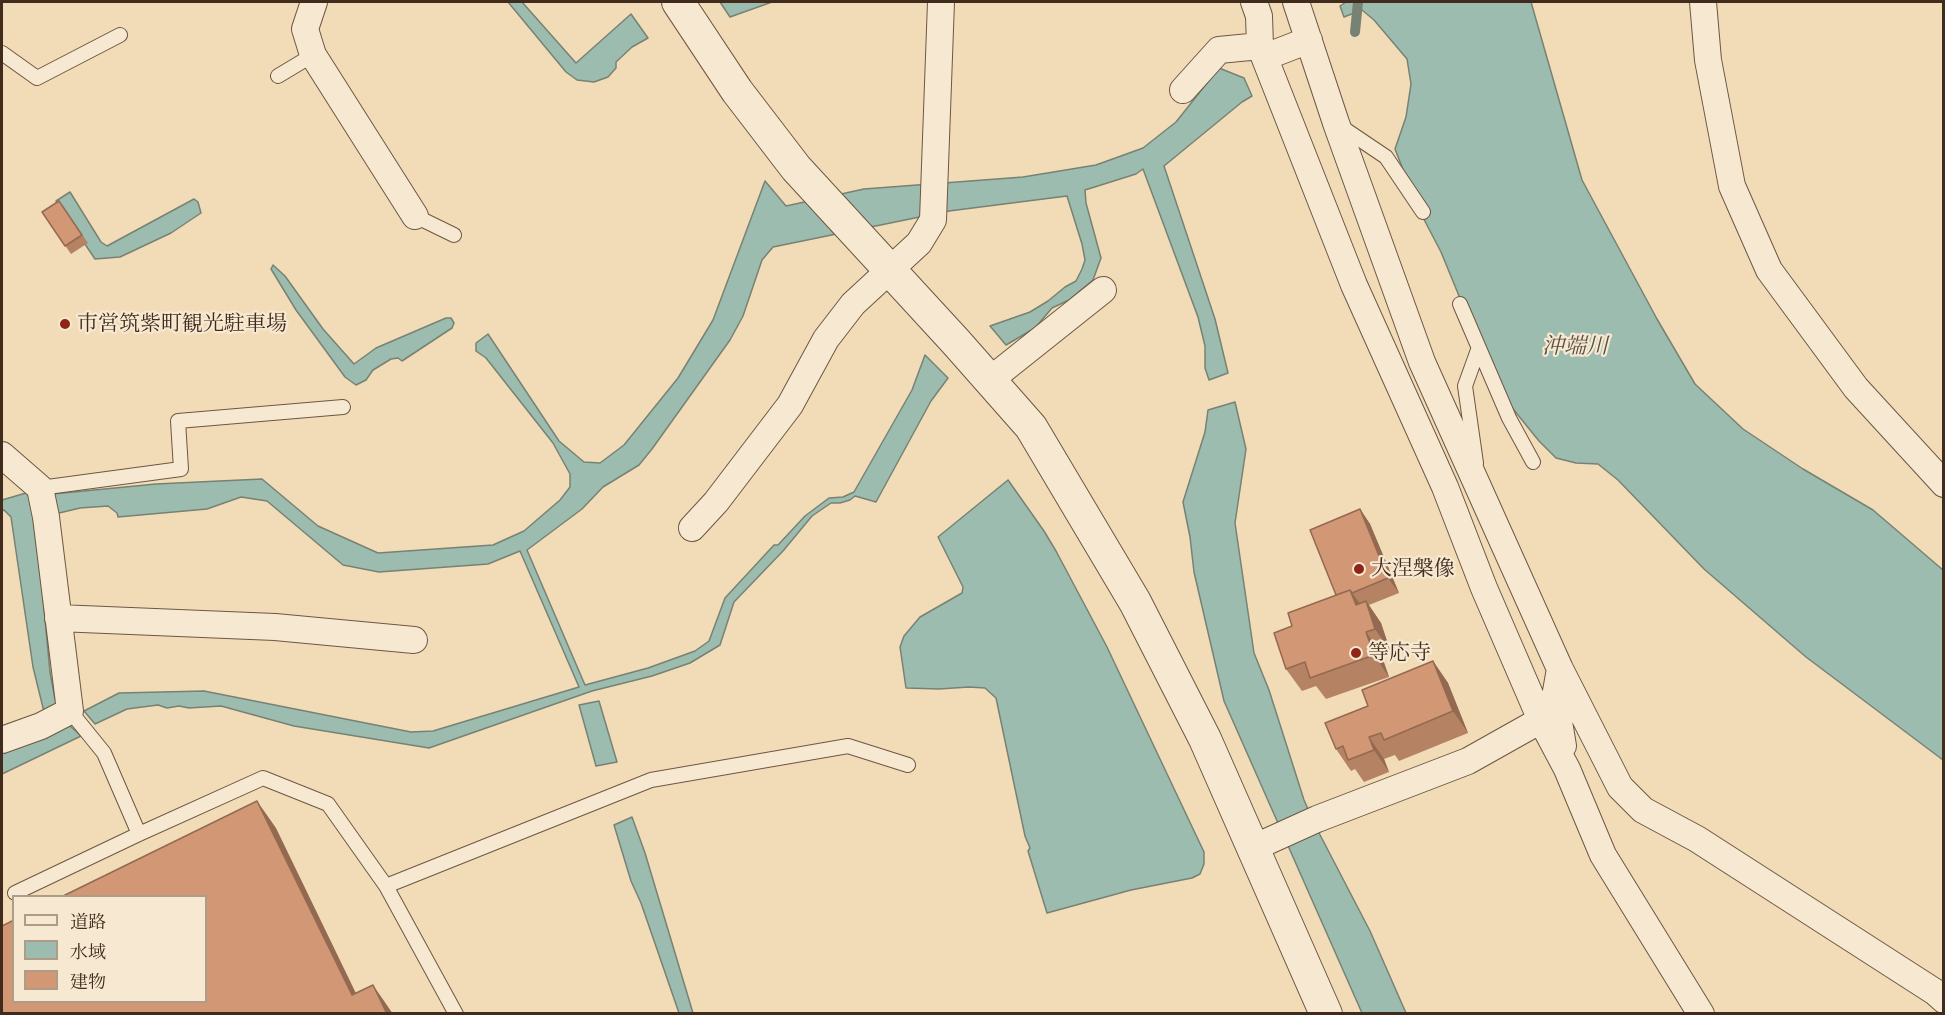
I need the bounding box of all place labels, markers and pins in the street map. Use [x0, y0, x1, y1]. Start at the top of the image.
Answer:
place label: 市営筑紫町観光駐車場 [77, 311, 287, 337]
marker: 市営筑紫町観光駐車場 [58, 317, 72, 331]
place label: 大涅槃像 [1371, 556, 1455, 582]
marker: 大涅槃像 [1352, 562, 1366, 576]
place label: 等応寺 [1368, 640, 1431, 666]
marker: 等応寺 [1349, 646, 1363, 660]

